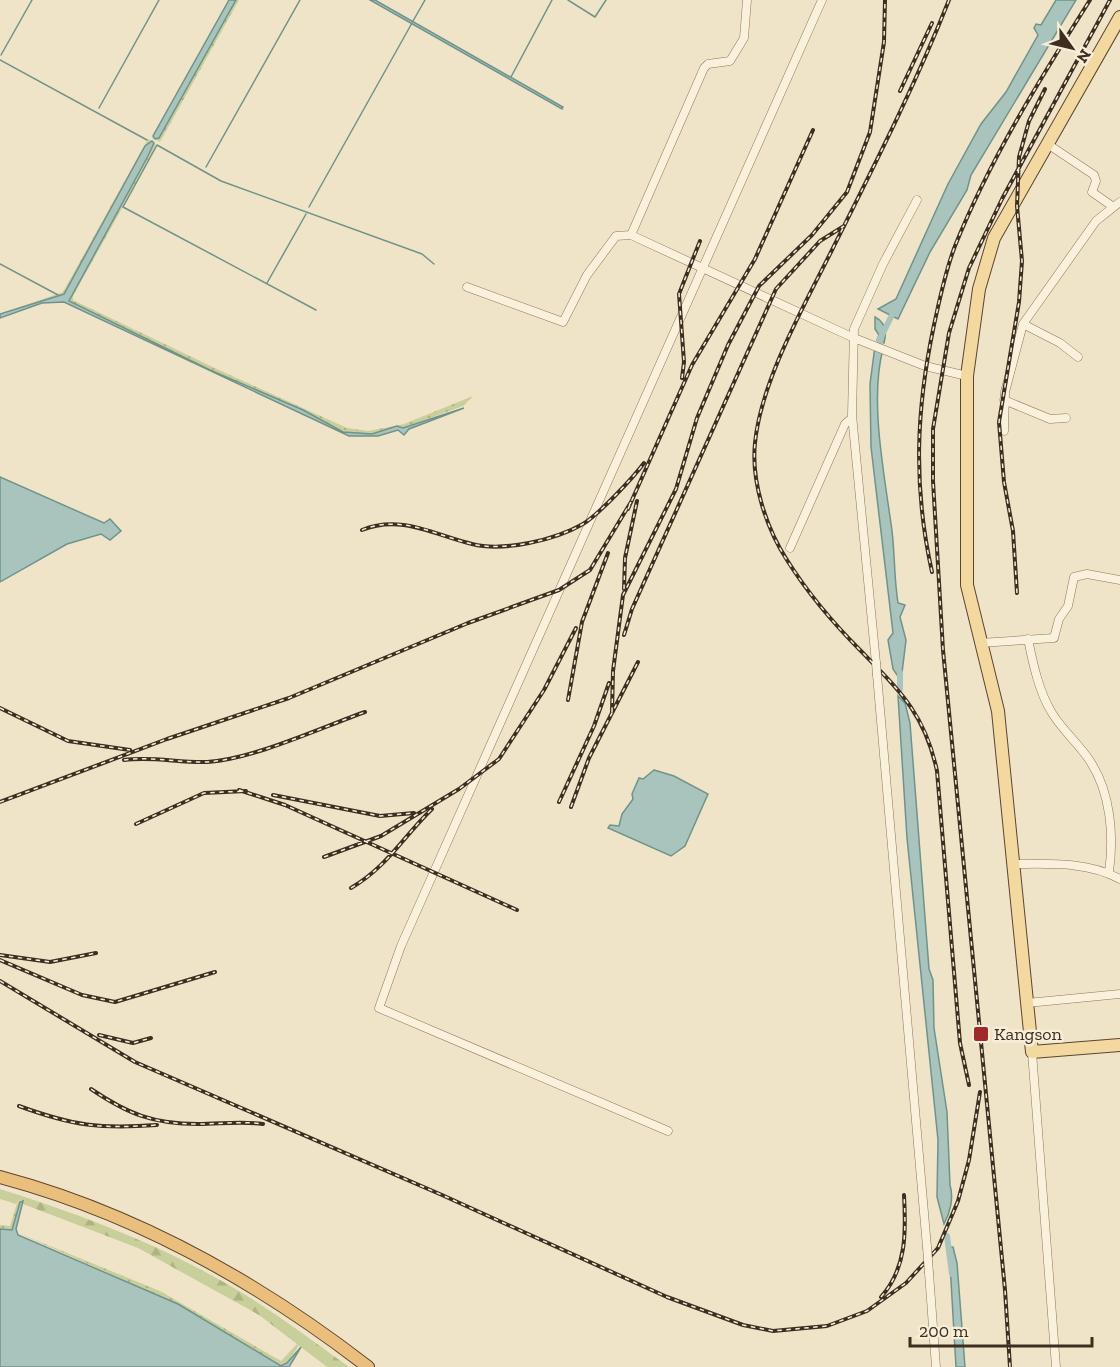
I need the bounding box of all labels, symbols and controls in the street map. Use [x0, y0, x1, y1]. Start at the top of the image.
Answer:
north arrow [1042, 18, 1102, 78]
text: N [1073, 46, 1095, 66]
place label: Kangson [994, 1023, 1063, 1045]
marker: Kangson [972, 1025, 990, 1043]
scale bar [910, 1310, 1092, 1348]
text: 200 m [919, 1320, 969, 1342]

